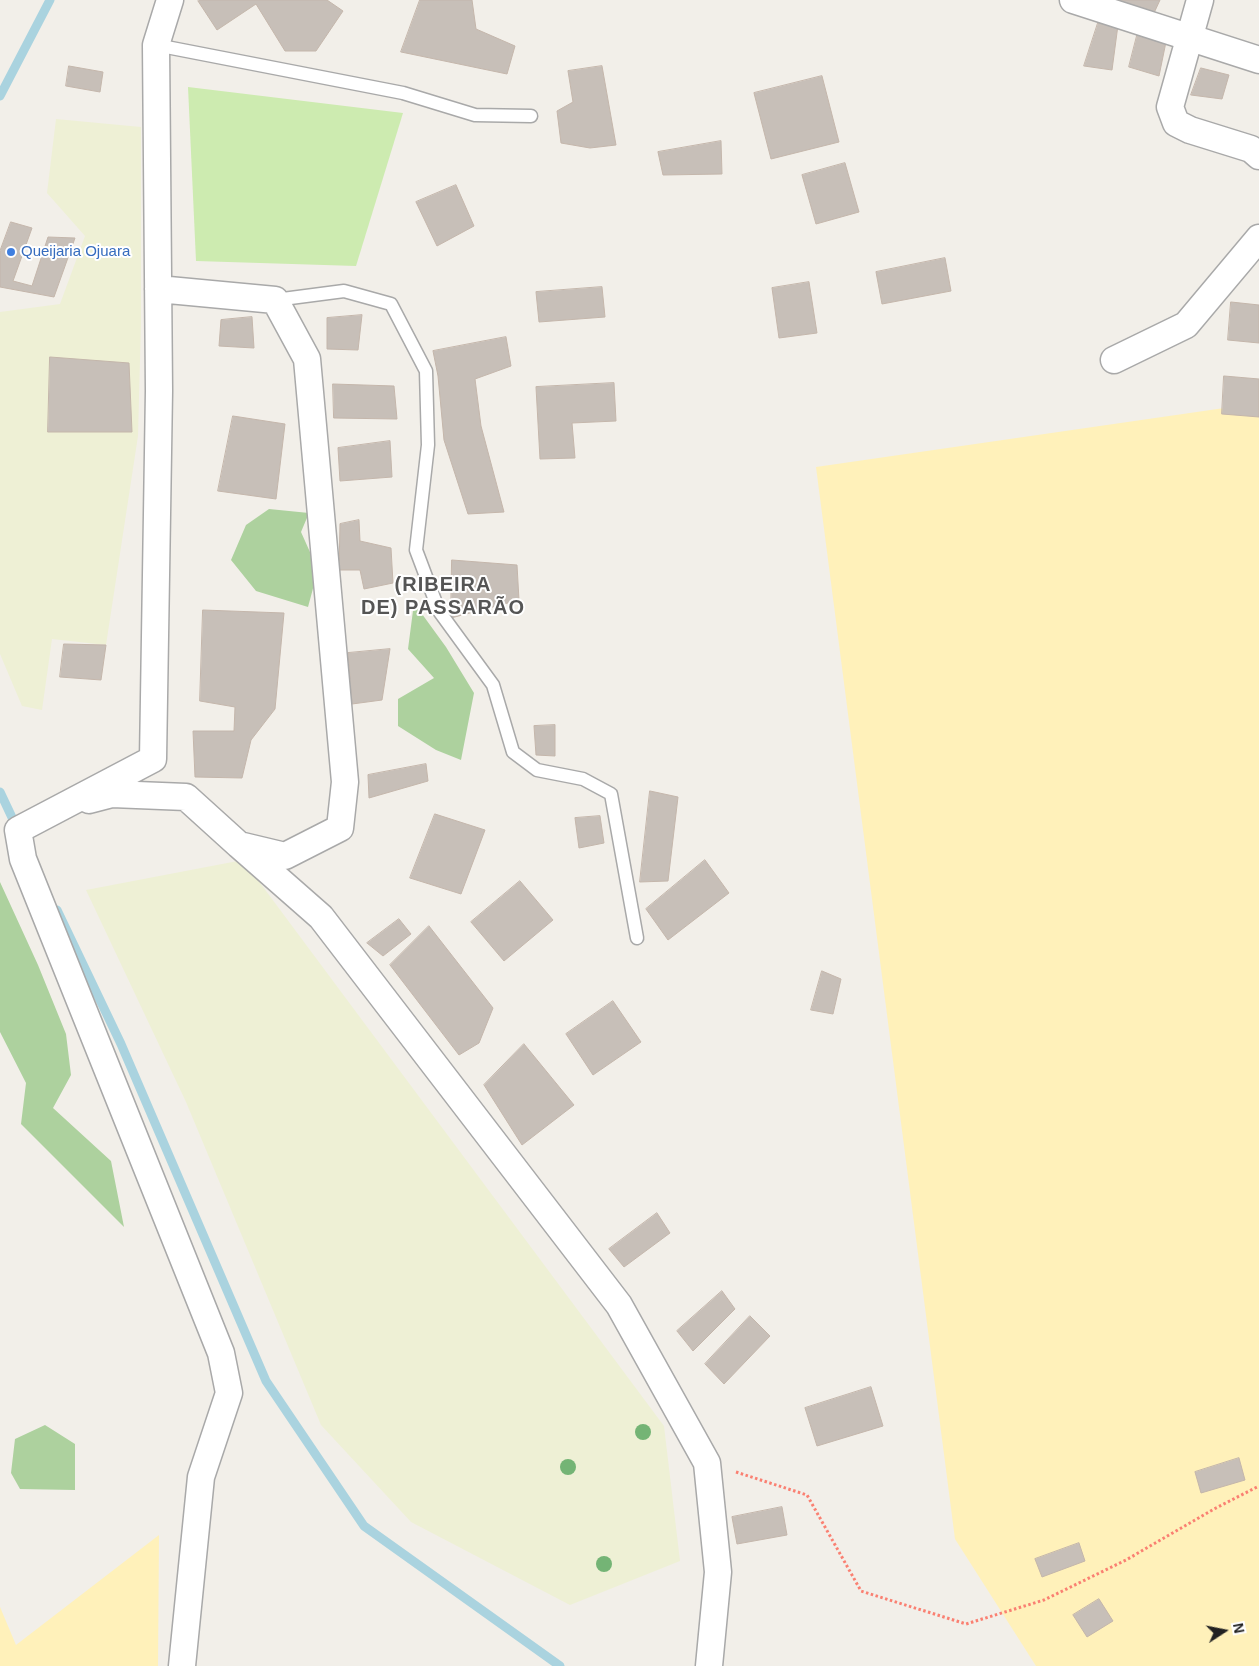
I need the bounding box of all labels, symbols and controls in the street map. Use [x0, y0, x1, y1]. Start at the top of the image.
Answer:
place label: Queijaria Ojuara [21, 243, 130, 261]
marker: Queijaria Ojuara [5, 246, 17, 258]
district label: (RIBEIRA DE) PASSARÃO [360, 573, 526, 620]
north arrow [1199, 1606, 1249, 1656]
text: N [1230, 1622, 1248, 1635]

